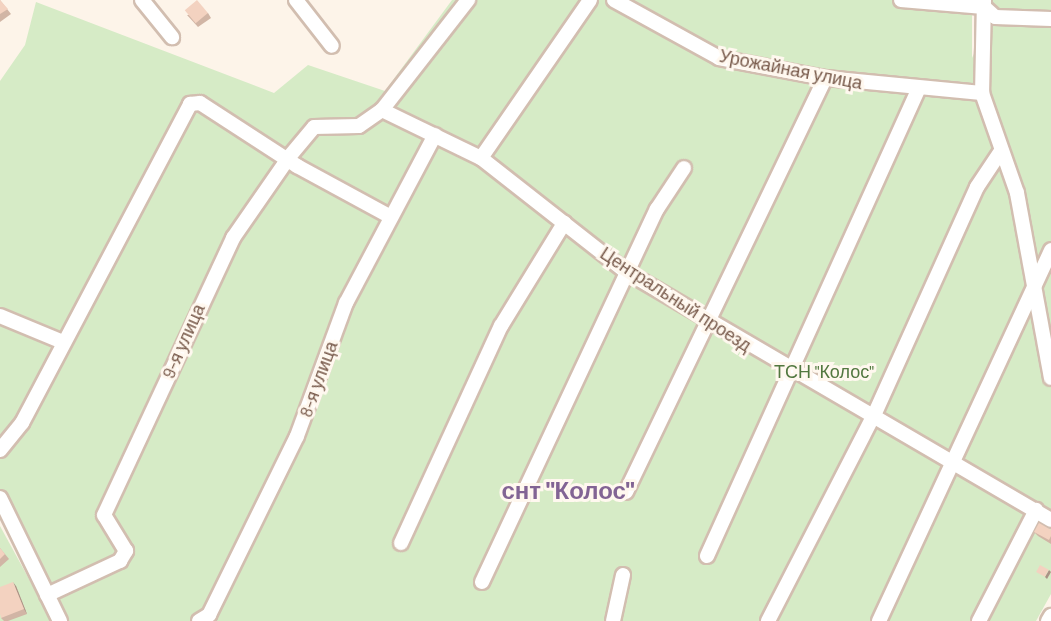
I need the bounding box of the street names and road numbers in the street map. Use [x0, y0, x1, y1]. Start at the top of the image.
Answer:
street label: Урожайная улица [718, 45, 864, 93]
street label: Центральный проезд [596, 242, 756, 356]
street label: 9-я улица [157, 300, 209, 382]
street label: 8-я улица [294, 338, 342, 420]

